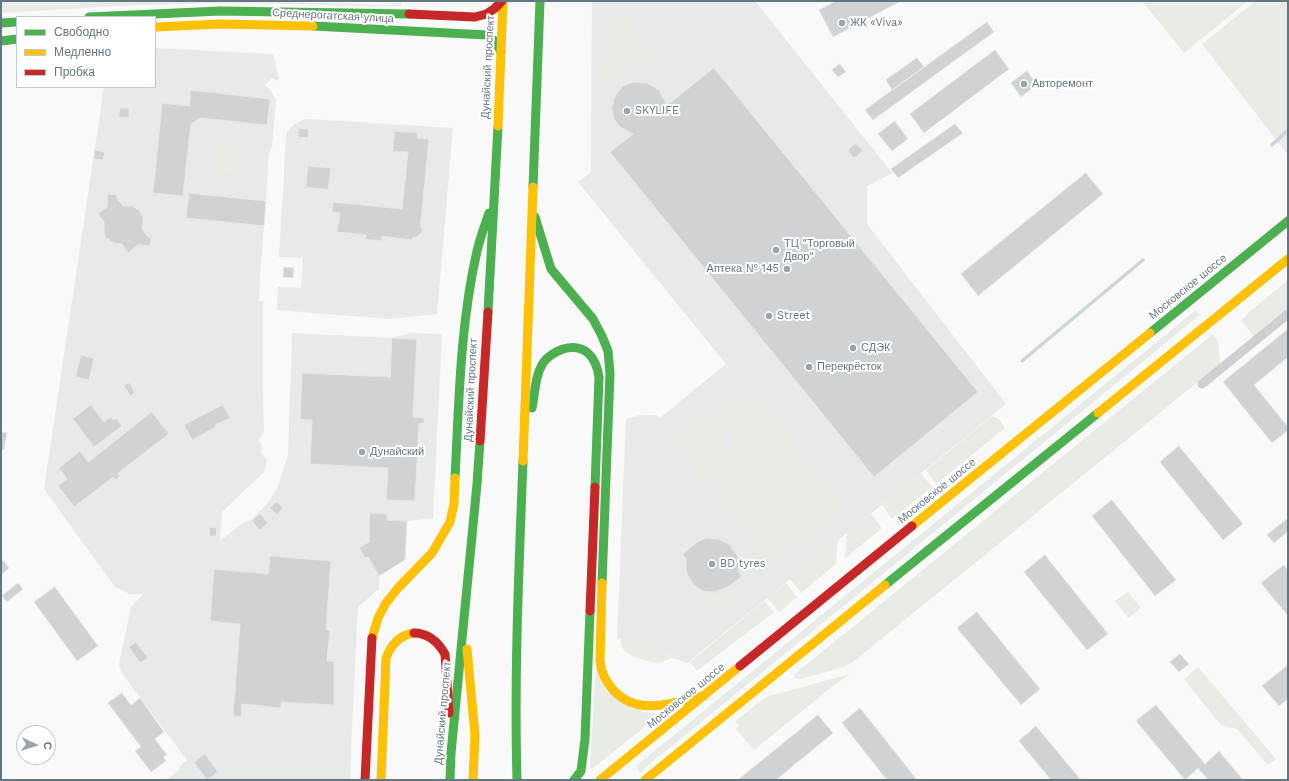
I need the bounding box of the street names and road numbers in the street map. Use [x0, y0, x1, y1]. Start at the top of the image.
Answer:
street label: Среднерогатская улица [272, 6, 394, 26]
street label: Дунайский проспект [479, 15, 497, 119]
street label: Московское шоссе [1146, 252, 1230, 322]
street label: Дунайский проспект [462, 338, 480, 442]
street label: Московское шоссе [895, 456, 979, 526]
street label: Дунайский проспект [432, 661, 454, 765]
street label: Московское шоссе [644, 661, 728, 731]

